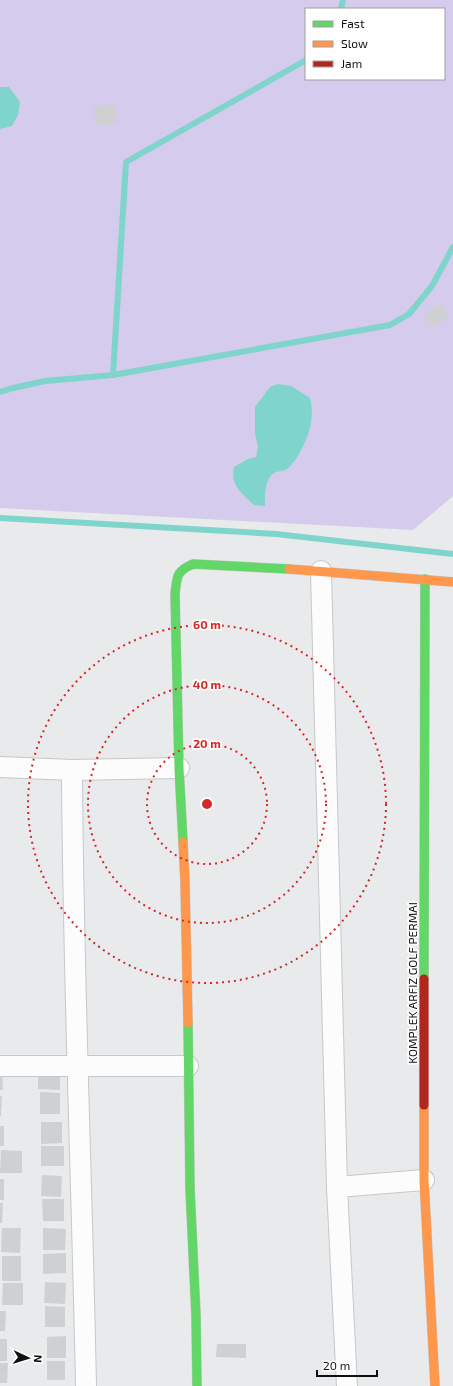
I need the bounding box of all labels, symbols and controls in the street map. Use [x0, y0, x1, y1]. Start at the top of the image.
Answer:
legend [305, 8, 445, 80]
text: Fast [341, 16, 365, 30]
text: Slow [341, 36, 368, 50]
text: Jam [341, 56, 362, 70]
text: 60 m [193, 617, 221, 631]
text: 40 m [193, 677, 221, 691]
text: 20 m [193, 736, 221, 750]
centre of rings [200, 797, 214, 811]
street label: KOMPLEK ARFIZ GOLF PERMAI [405, 902, 419, 1064]
north arrow [8, 1338, 48, 1378]
scale bar [317, 1352, 377, 1378]
text: N [32, 1354, 45, 1363]
text: 20 m [323, 1358, 350, 1372]

